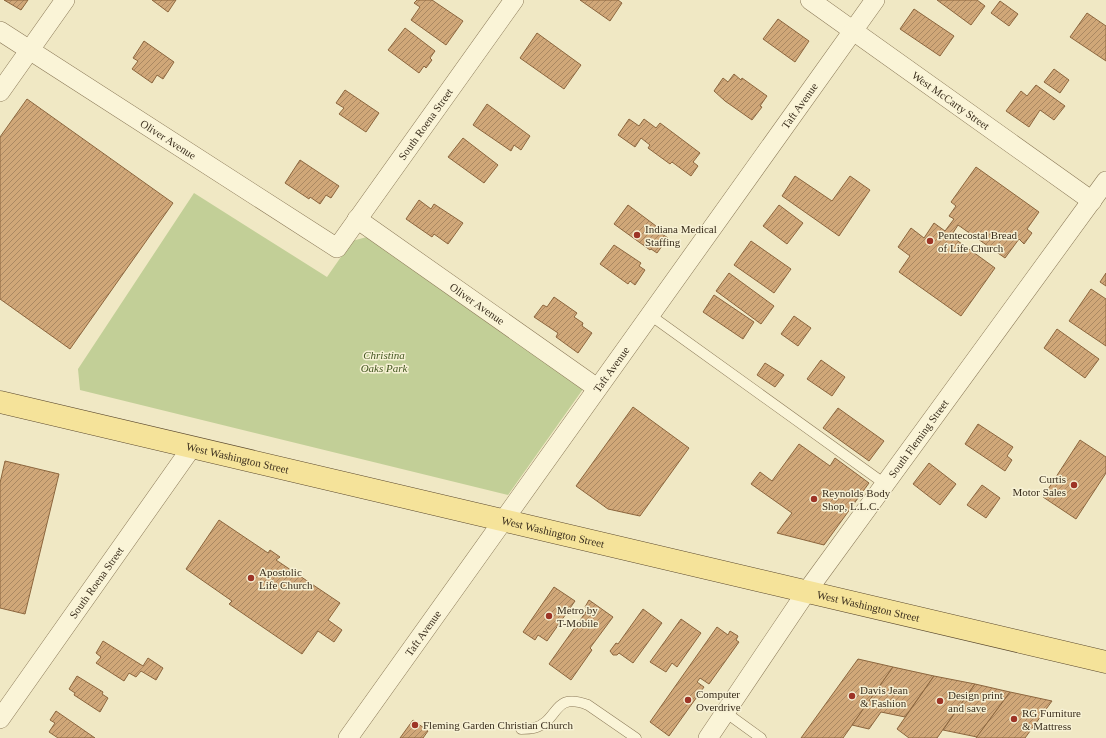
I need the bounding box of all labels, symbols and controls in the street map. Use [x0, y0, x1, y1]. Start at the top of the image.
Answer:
street label: West McCarty Street [910, 69, 992, 132]
street label: Taft Avenue [779, 80, 820, 131]
street label: South Roena Street [396, 86, 455, 162]
street label: Oliver Avenue [138, 117, 198, 162]
place label: Indiana Medical Staffing [645, 223, 717, 248]
place label: Pentecostal Bread of Life Church [938, 229, 1018, 254]
marker: Indiana Medical Staffing [632, 230, 642, 240]
marker: Pentecostal Bread of Life Church [925, 236, 935, 246]
street label: Oliver Avenue [448, 280, 507, 327]
street label: Taft Avenue [591, 344, 632, 394]
park label: Christina Oaks Park [361, 349, 408, 374]
street label: South Fleming Street [886, 397, 951, 480]
street label: West Washington Street [185, 440, 290, 476]
place label: Curtis Motor Sales [1013, 473, 1066, 498]
marker: Curtis Motor Sales [1069, 480, 1079, 490]
place label: Reynolds Body Shop, L.L.C. [822, 487, 891, 512]
marker: Reynolds Body Shop, L.L.C. [809, 494, 819, 504]
street label: West Washington Street [500, 514, 605, 550]
street label: South Roena Street [67, 544, 126, 621]
place label: Apostolic Life Church [259, 566, 313, 591]
marker: Apostolic Life Church [246, 573, 256, 583]
street label: West Washington Street [816, 588, 921, 624]
place label: Metro by T-Mobile [557, 604, 598, 629]
street label: Taft Avenue [403, 608, 443, 658]
marker: Metro by T-Mobile [544, 611, 554, 621]
place label: Davis Jean & Fashion [860, 684, 908, 709]
place label: Computer Overdrive [696, 688, 741, 713]
place label: Design print and save [948, 689, 1003, 714]
marker: Davis Jean & Fashion [847, 691, 857, 701]
marker: Computer Overdrive [683, 695, 693, 705]
marker: Design print and save [935, 696, 945, 706]
place label: RG Furniture & Mattress [1022, 707, 1081, 732]
marker: RG Furniture & Mattress [1009, 714, 1019, 724]
place label: Fleming Garden Christian Church [423, 719, 574, 731]
marker: Fleming Garden Christian Church [410, 720, 420, 730]

